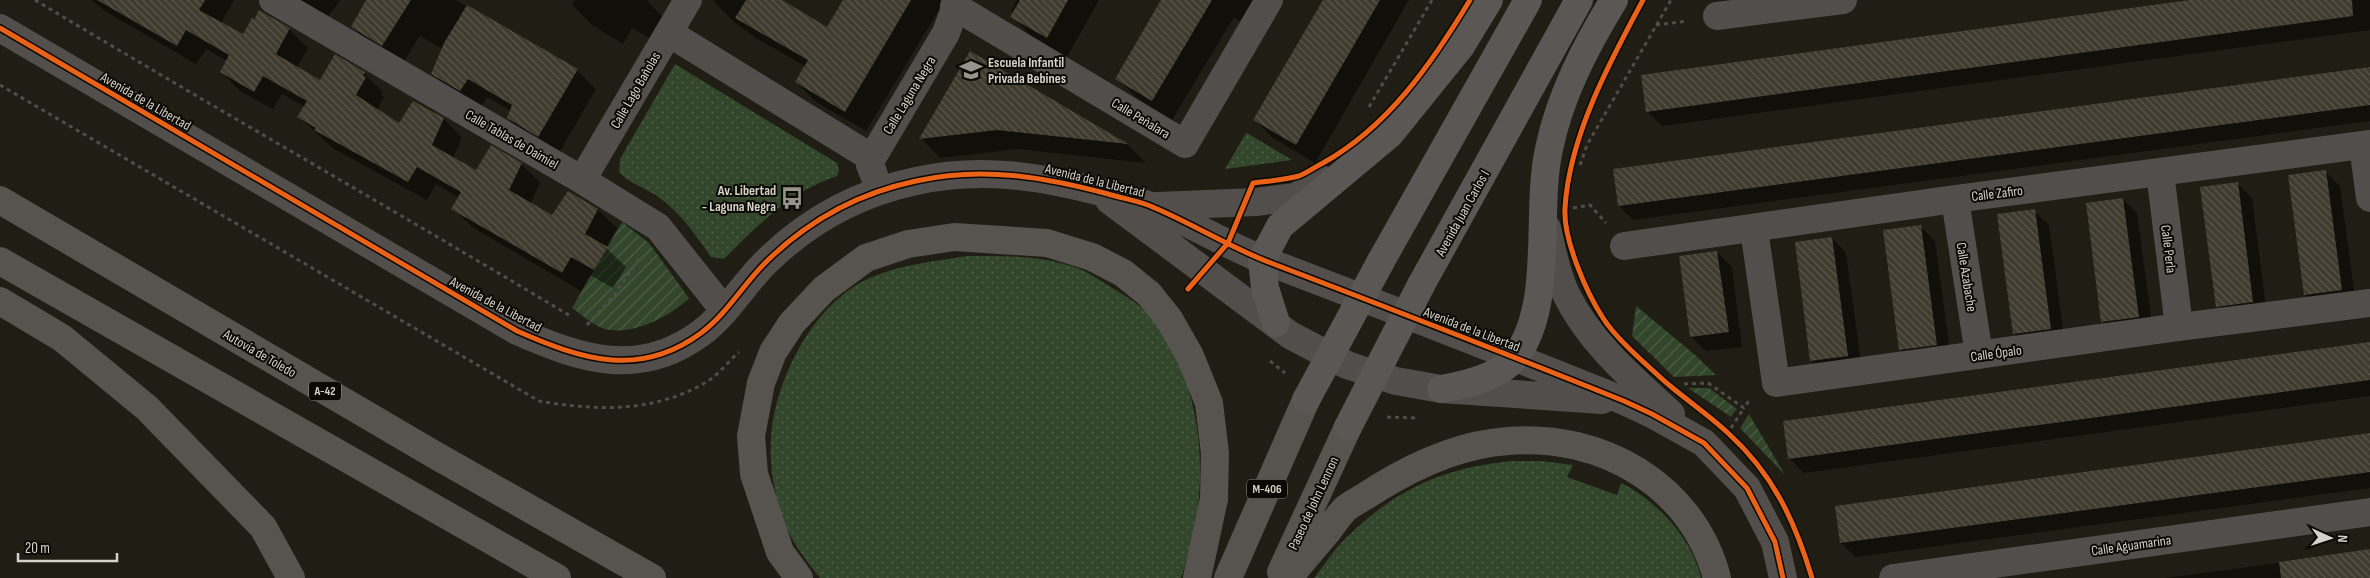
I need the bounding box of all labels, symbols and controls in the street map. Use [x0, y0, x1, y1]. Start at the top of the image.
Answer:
street label: Calle Lago Bañolas [607, 49, 664, 132]
street label: Calle Laguna Negra [879, 53, 939, 137]
place label: Escuela Infantil Privada Bebines [988, 54, 1066, 87]
school or university icon: Escuela Infantil Privada Bebines [958, 57, 984, 83]
street label: Avenida de la Libertad [97, 68, 194, 134]
street label: Calle Peñalara [1108, 94, 1173, 142]
street label: Calle Tablas de Daimiel [462, 106, 561, 173]
street label: Avenida de la Libertad [1043, 160, 1146, 201]
street label: Avenida Juan Carlos I [1431, 167, 1493, 260]
place label: Av. Libertad - Laguna Negra [702, 182, 776, 215]
street label: Calle Zafiro [1970, 182, 2024, 205]
bus stop icon: Av. Libertad - Laguna Negra [779, 185, 805, 211]
street label: Calle Perla [2157, 224, 2180, 274]
street label: Calle Azabache [1953, 241, 1980, 313]
street label: Avenida de la Libertad [446, 273, 545, 336]
street label: Avenida de la Libertad [1420, 303, 1522, 356]
street label: Autovía de Toledo [219, 325, 299, 381]
street label: Calle Ópalo [1969, 341, 2023, 365]
road number: A-42 [309, 382, 341, 401]
street label: Paseo de John Lennon [1284, 454, 1342, 552]
road number: M-406 [1247, 479, 1287, 498]
north arrow [2305, 513, 2355, 563]
scale bar [18, 530, 116, 562]
street label: Calle Aguamarina [2090, 531, 2172, 560]
text: N [2334, 534, 2351, 543]
text: 20 m [25, 539, 50, 558]

